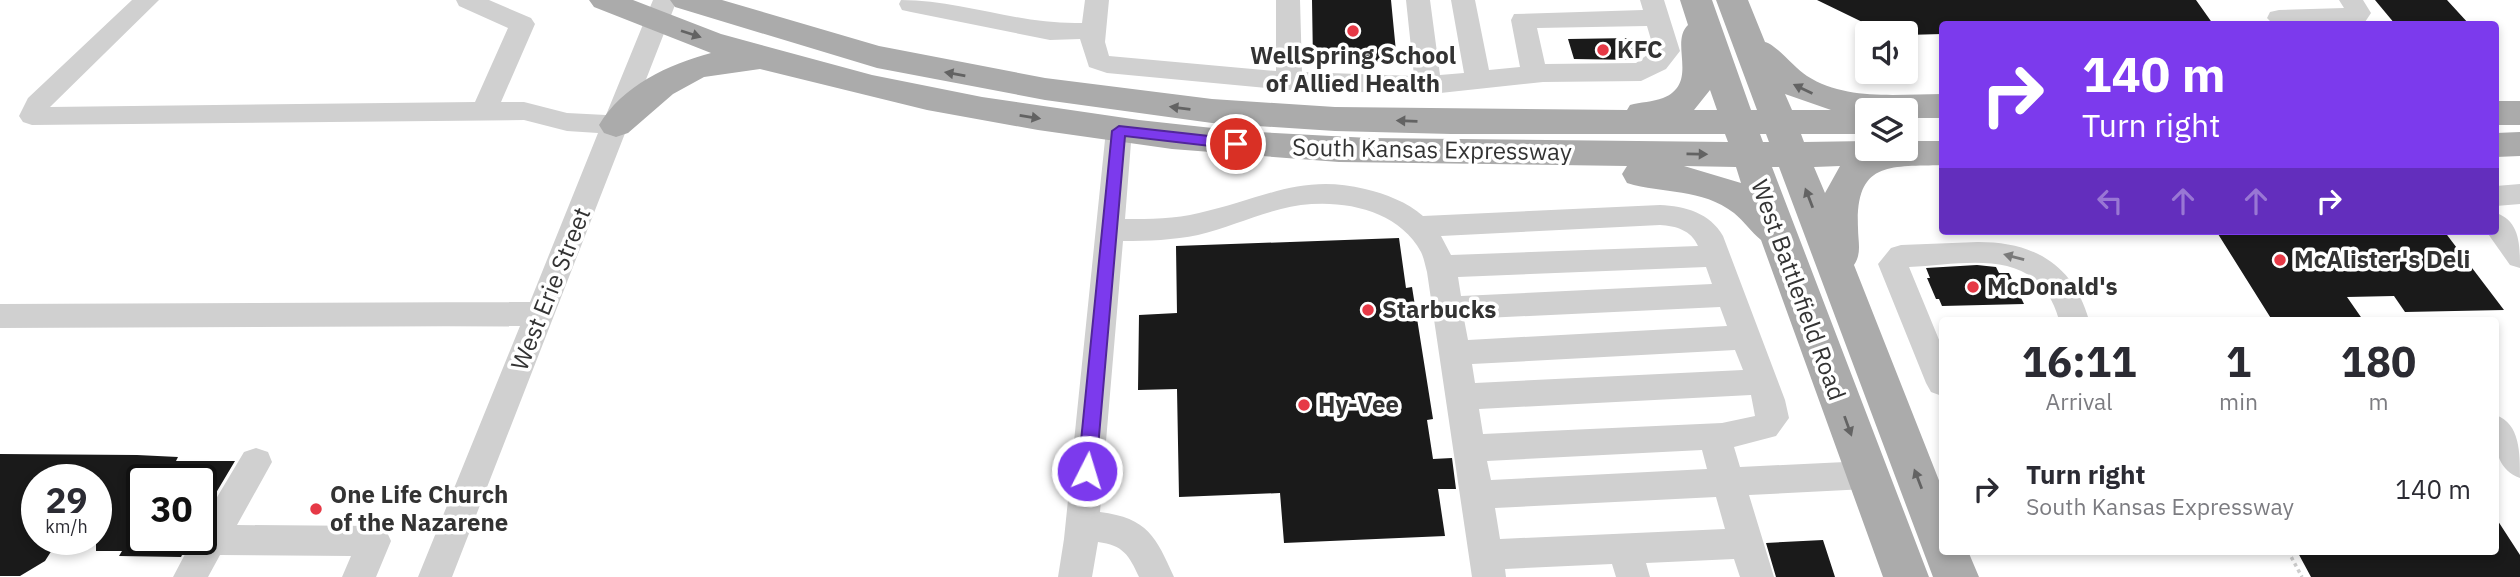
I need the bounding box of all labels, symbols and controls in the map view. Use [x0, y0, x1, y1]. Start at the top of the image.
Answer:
map controls [1855, 21, 1918, 161]
button: sound [1855, 21, 1918, 84]
marker: WellSpring School of Allied Health [1345, 23, 1361, 39]
one-way arrow [680, 29, 701, 40]
place label: KFC [1617, 33, 1663, 65]
place label: WellSpring School of Allied Health [1250, 39, 1456, 99]
marker: KFC [1595, 42, 1611, 58]
text: 140 m [2082, 42, 2226, 105]
icon: right [1967, 49, 2058, 140]
one-way arrow [944, 68, 966, 79]
one-way arrow [1793, 84, 1813, 95]
button: layers [1855, 98, 1918, 161]
one-way arrow [1169, 102, 1191, 113]
text: Turn right [2082, 104, 2220, 146]
one-way arrow [1019, 111, 1041, 122]
pin [1206, 114, 1266, 174]
one-way arrow [1396, 116, 1418, 127]
icon: arrive [1217, 125, 1255, 163]
street label: South Kansas Expressway [1292, 131, 1572, 167]
one-way arrow [1686, 148, 1708, 160]
street label: West Battlefield Road [1744, 175, 1854, 404]
icon: left [2091, 182, 2129, 220]
icon: ahead [2164, 182, 2202, 220]
icon: ahead [2237, 182, 2275, 220]
icon: right [2310, 182, 2348, 220]
one-way arrow [1804, 187, 1815, 208]
street label: West Erie Street [503, 202, 597, 375]
place label: McAlister's Deli [2294, 243, 2470, 275]
one-way arrow [2002, 251, 2024, 262]
marker: McAlister's Deli [2272, 252, 2288, 268]
place label: McDonald's [1987, 270, 2118, 302]
marker: McDonald's [1965, 279, 1981, 295]
place label: Starbucks [1382, 293, 1496, 325]
marker: Starbucks [1360, 302, 1376, 318]
text: 16:11 [2022, 334, 2136, 389]
text: 1 [2226, 334, 2251, 389]
text: 180 [2341, 334, 2416, 389]
text: Arrival [2046, 386, 2113, 416]
text: min [2219, 386, 2258, 416]
text: m [2368, 386, 2389, 416]
place label: Hy-Vee [1318, 388, 1399, 420]
marker: Hy-Vee [1296, 397, 1312, 413]
one-way arrow [1843, 415, 1854, 436]
position arrow [1050, 434, 1124, 508]
text: Turn right [2026, 457, 2145, 491]
speed limit sign: 30 [126, 464, 217, 555]
one-way arrow [1912, 468, 1923, 489]
icon: right [1967, 470, 2005, 508]
text: 140 m [2395, 472, 2471, 506]
text: 29 [45, 477, 88, 523]
place label: One Life Church of the Nazarene [330, 478, 508, 538]
text: South Kansas Expressway [2026, 491, 2294, 521]
marker: One Life Church of the Nazarene [308, 501, 324, 517]
text: km/h [45, 515, 88, 538]

